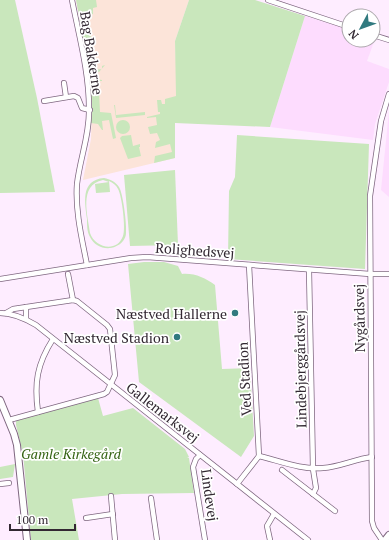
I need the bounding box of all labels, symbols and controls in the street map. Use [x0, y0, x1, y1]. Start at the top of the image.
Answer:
north arrow [341, 8, 381, 48]
street label: Bag Bakkerne [76, 10, 108, 96]
text: N [345, 26, 361, 42]
street label: Rolighedsvej [155, 238, 235, 262]
street label: Nygårdsvej [349, 284, 369, 352]
place label: Næstved Hallerne [116, 304, 227, 323]
marker: Næstved Hallerne [230, 308, 240, 318]
street label: Lindebjerggårdsvej [289, 310, 311, 428]
place label: Næstved Stadion [64, 328, 170, 347]
marker: Næstved Stadion [172, 332, 182, 342]
street label: Ved Stadion [233, 341, 255, 417]
street label: Gallemarksvej [123, 377, 203, 447]
park label: Gamle Kirkegård [21, 444, 122, 463]
street label: Lindevej [197, 468, 223, 522]
scale bar [10, 506, 75, 532]
text: 100 m [16, 512, 49, 527]

